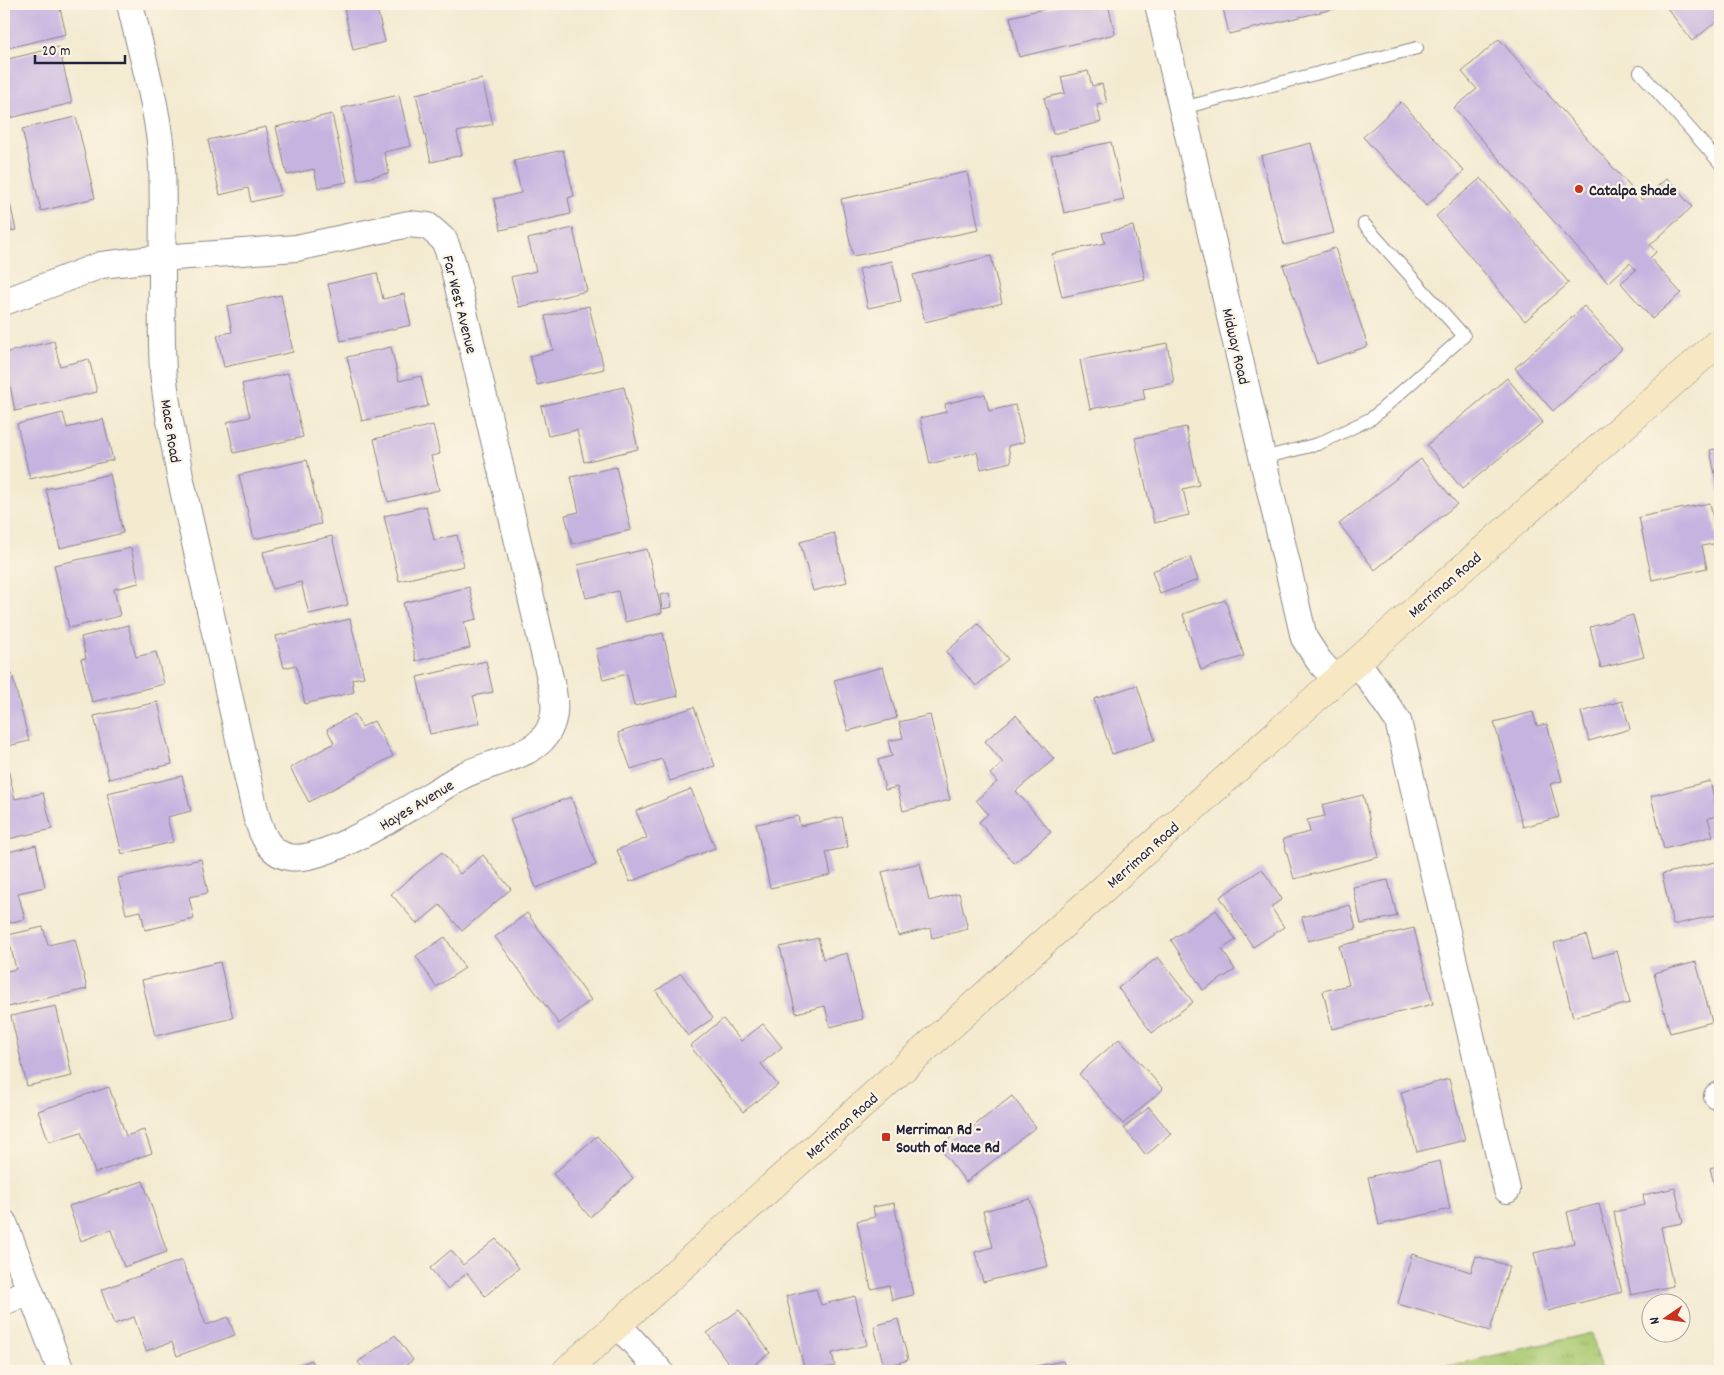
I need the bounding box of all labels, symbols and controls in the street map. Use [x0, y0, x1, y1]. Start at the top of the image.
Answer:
scale bar [35, 32, 125, 64]
text: 20 m [42, 41, 70, 63]
place label: Catalpa Shade [1589, 180, 1677, 203]
marker: Catalpa Shade [1573, 183, 1585, 195]
street label: Far West Avenue [435, 253, 482, 356]
street label: Midway Road [1215, 306, 1255, 387]
street label: Mace Road [153, 398, 186, 465]
street label: Merriman Road [1404, 547, 1487, 624]
street label: Hayes Avenue [376, 775, 459, 837]
street label: Merriman Road [1102, 817, 1185, 895]
street label: Merriman Road [801, 1088, 884, 1166]
place label: Merriman Rd - South of Mace Rd [896, 1119, 1000, 1160]
marker: Merriman Rd - South of Mace Rd [880, 1131, 892, 1143]
north arrow [1642, 1292, 1692, 1342]
text: N [1645, 1315, 1666, 1326]

